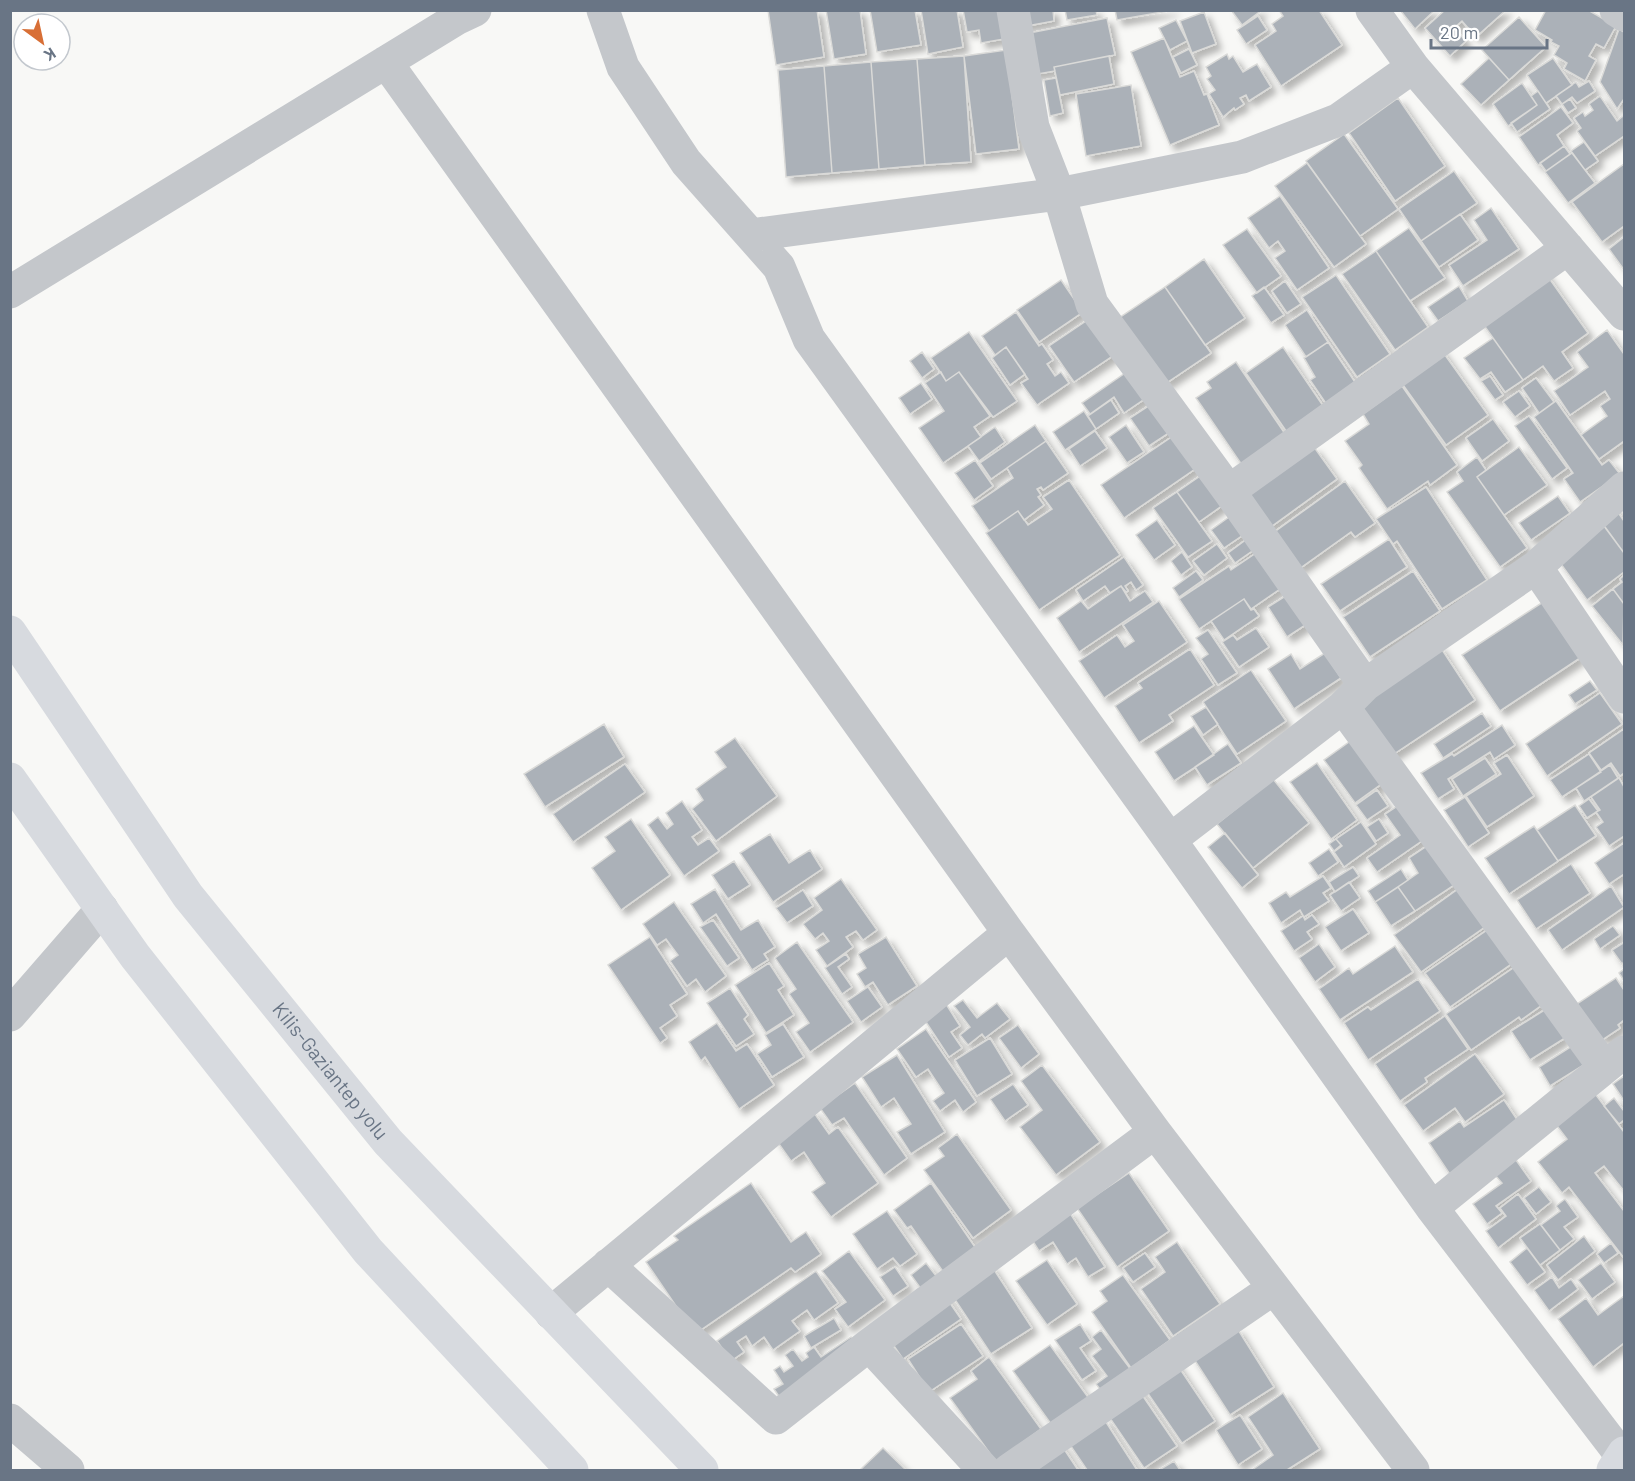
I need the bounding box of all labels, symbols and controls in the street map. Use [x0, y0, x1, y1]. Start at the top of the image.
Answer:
north arrow [12, 12, 72, 72]
scale bar [1431, 12, 1546, 50]
text: 20 m [1440, 21, 1478, 43]
text: K [41, 44, 60, 66]
street label: Kilis-Gaziantep yolu [268, 997, 394, 1144]

